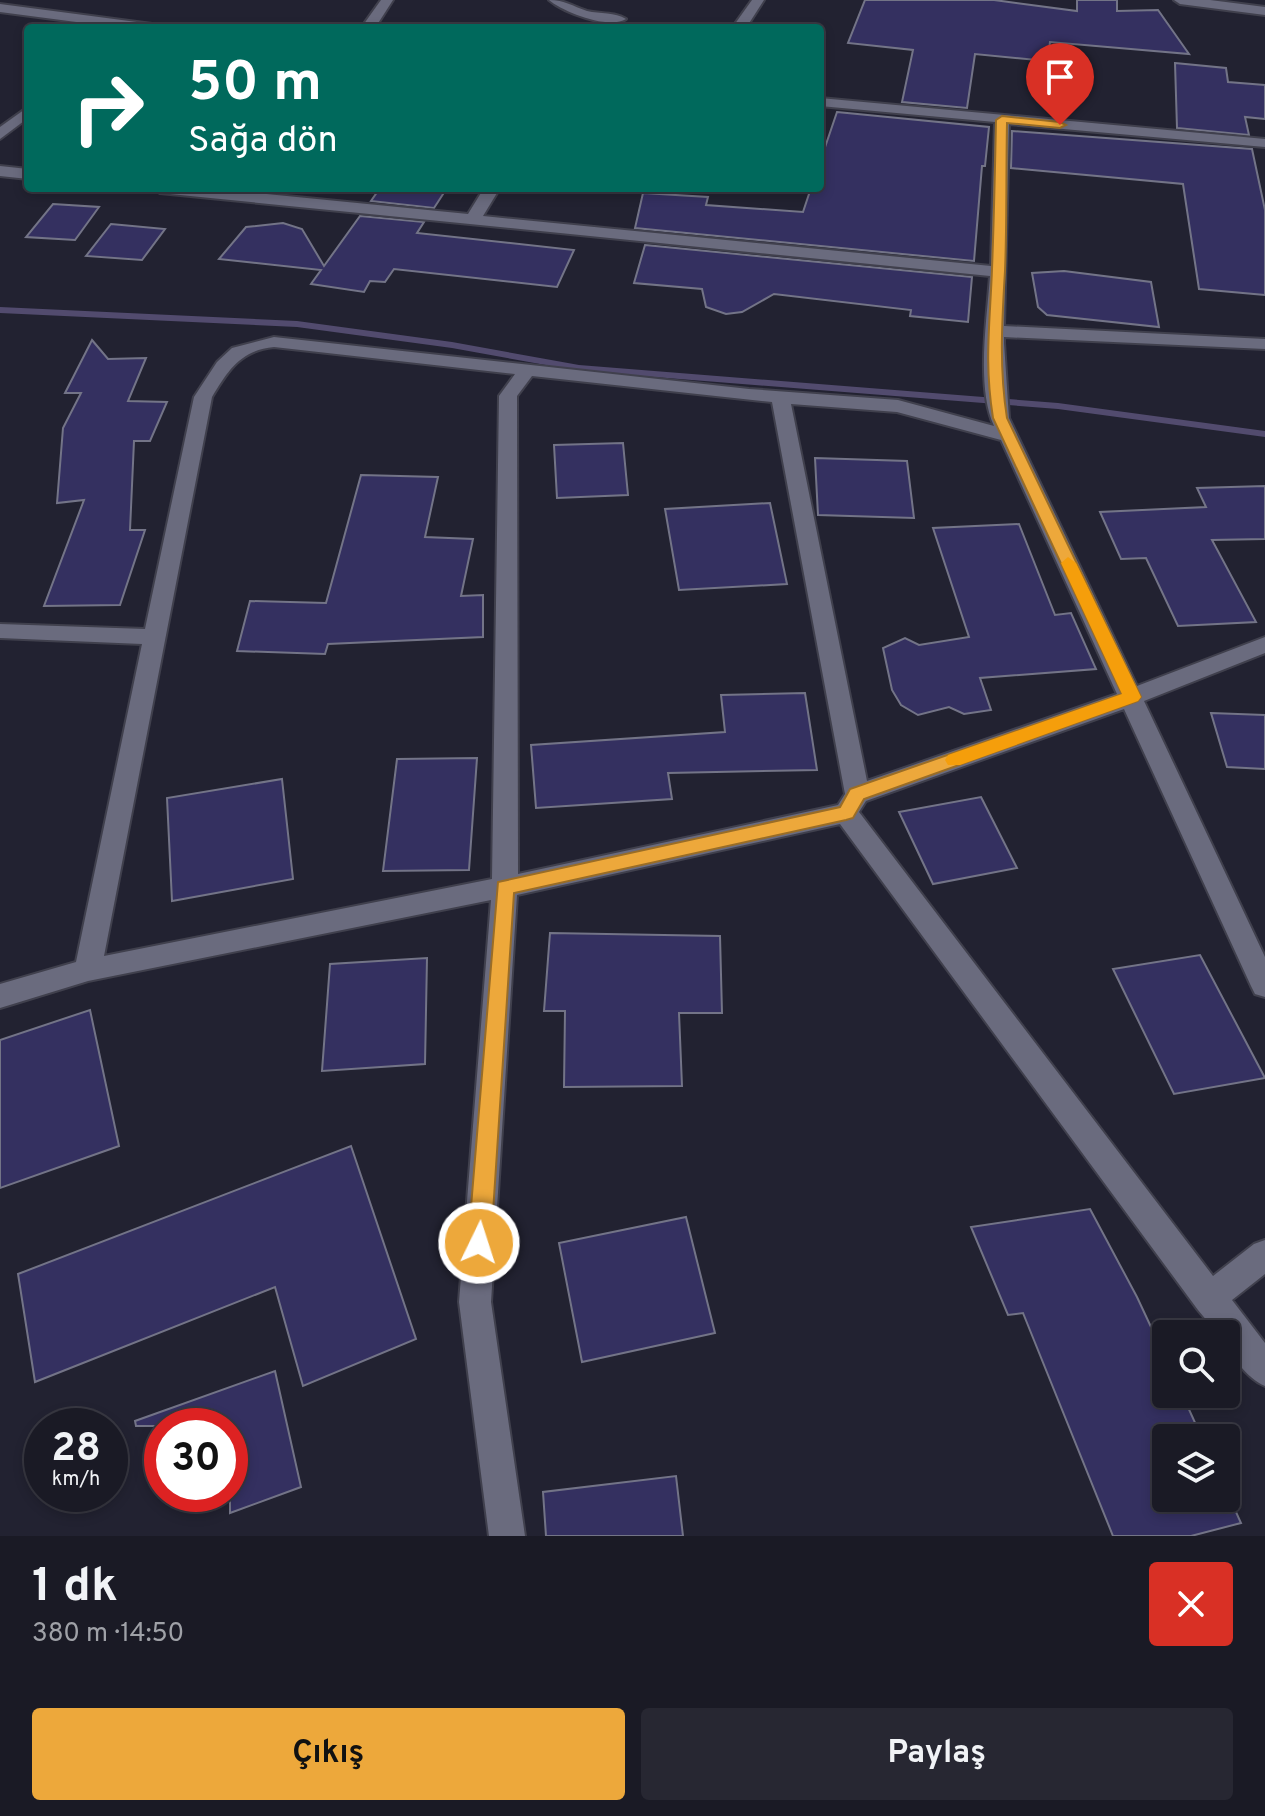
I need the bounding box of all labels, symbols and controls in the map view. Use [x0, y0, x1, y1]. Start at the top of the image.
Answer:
pin [1026, 43, 1094, 125]
text: 50 m [188, 50, 322, 120]
icon: arrive [1038, 55, 1082, 99]
icon: right [56, 56, 160, 160]
text: Sağa dön [188, 119, 338, 165]
position arrow [437, 1201, 521, 1285]
map controls [1152, 1320, 1240, 1512]
button: search [1152, 1320, 1240, 1408]
speed limit sign: 30 [144, 1408, 248, 1512]
button: layers [1152, 1424, 1240, 1512]
text: 28 [51, 1425, 101, 1475]
text: km/h [52, 1467, 100, 1493]
text: 1 dk [32, 1558, 118, 1618]
button: close [1149, 1562, 1233, 1646]
text: 380 m · 14:50 [32, 1618, 184, 1651]
button: Çıkış [32, 1708, 625, 1800]
button: Paylaş [641, 1708, 1233, 1800]

